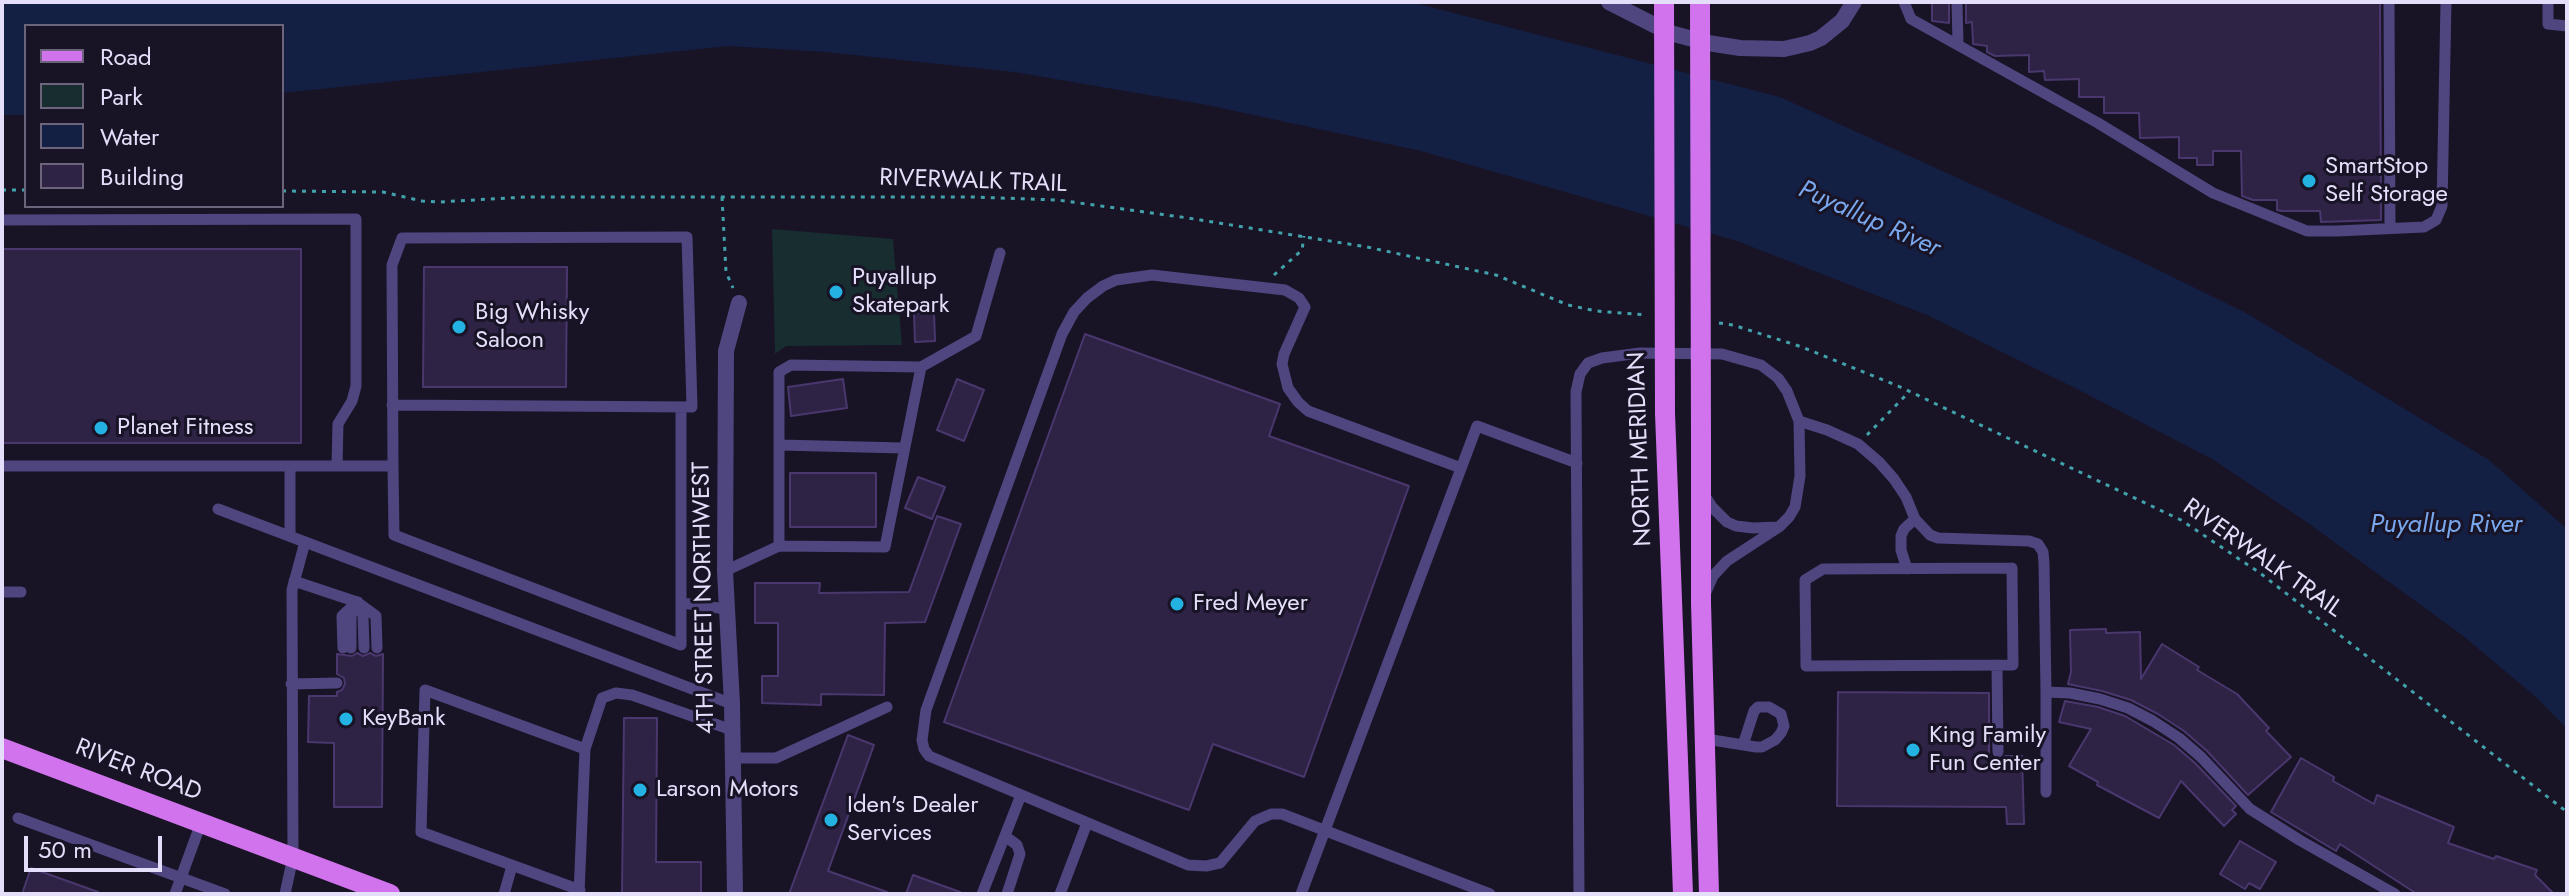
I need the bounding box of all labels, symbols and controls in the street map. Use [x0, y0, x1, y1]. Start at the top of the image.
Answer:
legend [24, 24, 284, 208]
text: Road [100, 39, 152, 74]
text: Park [100, 79, 143, 114]
text: Water [100, 119, 159, 154]
place label: SmartStop Self Storage [2325, 153, 2448, 209]
text: Building [100, 159, 184, 194]
street label: RIVERWALK TRAIL [879, 164, 1067, 200]
marker: SmartStop Self Storage [2300, 172, 2318, 190]
water label: Puyallup River [1793, 175, 1945, 265]
place label: Puyallup Skatepark [852, 264, 949, 320]
marker: Puyallup Skatepark [827, 283, 845, 301]
place label: Big Whisky Saloon [475, 299, 589, 355]
marker: Big Whisky Saloon [450, 318, 468, 336]
street label: NORTH MERIDIAN [1623, 351, 1659, 547]
place label: Planet Fitness [117, 414, 253, 442]
marker: Planet Fitness [92, 419, 110, 437]
street label: 4TH STREET NORTHWEST [688, 461, 722, 735]
street label: RIVERWALK TRAIL [2177, 493, 2347, 625]
water label: Puyallup River [2370, 510, 2522, 542]
place label: Fred Meyer [1193, 590, 1308, 618]
marker: Fred Meyer [1168, 595, 1186, 613]
place label: KeyBank [362, 705, 445, 733]
marker: KeyBank [337, 710, 355, 728]
place label: King Family Fun Center [1929, 722, 2046, 778]
street label: RIVER ROAD [71, 734, 205, 808]
marker: King Family Fun Center [1904, 741, 1922, 759]
place label: Larson Motors [656, 776, 798, 804]
marker: Larson Motors [631, 781, 649, 799]
place label: Iden's Dealer Services [847, 792, 978, 848]
marker: Iden's Dealer Services [822, 811, 840, 829]
scale bar [28, 820, 166, 870]
text: 50 m [38, 832, 92, 867]

